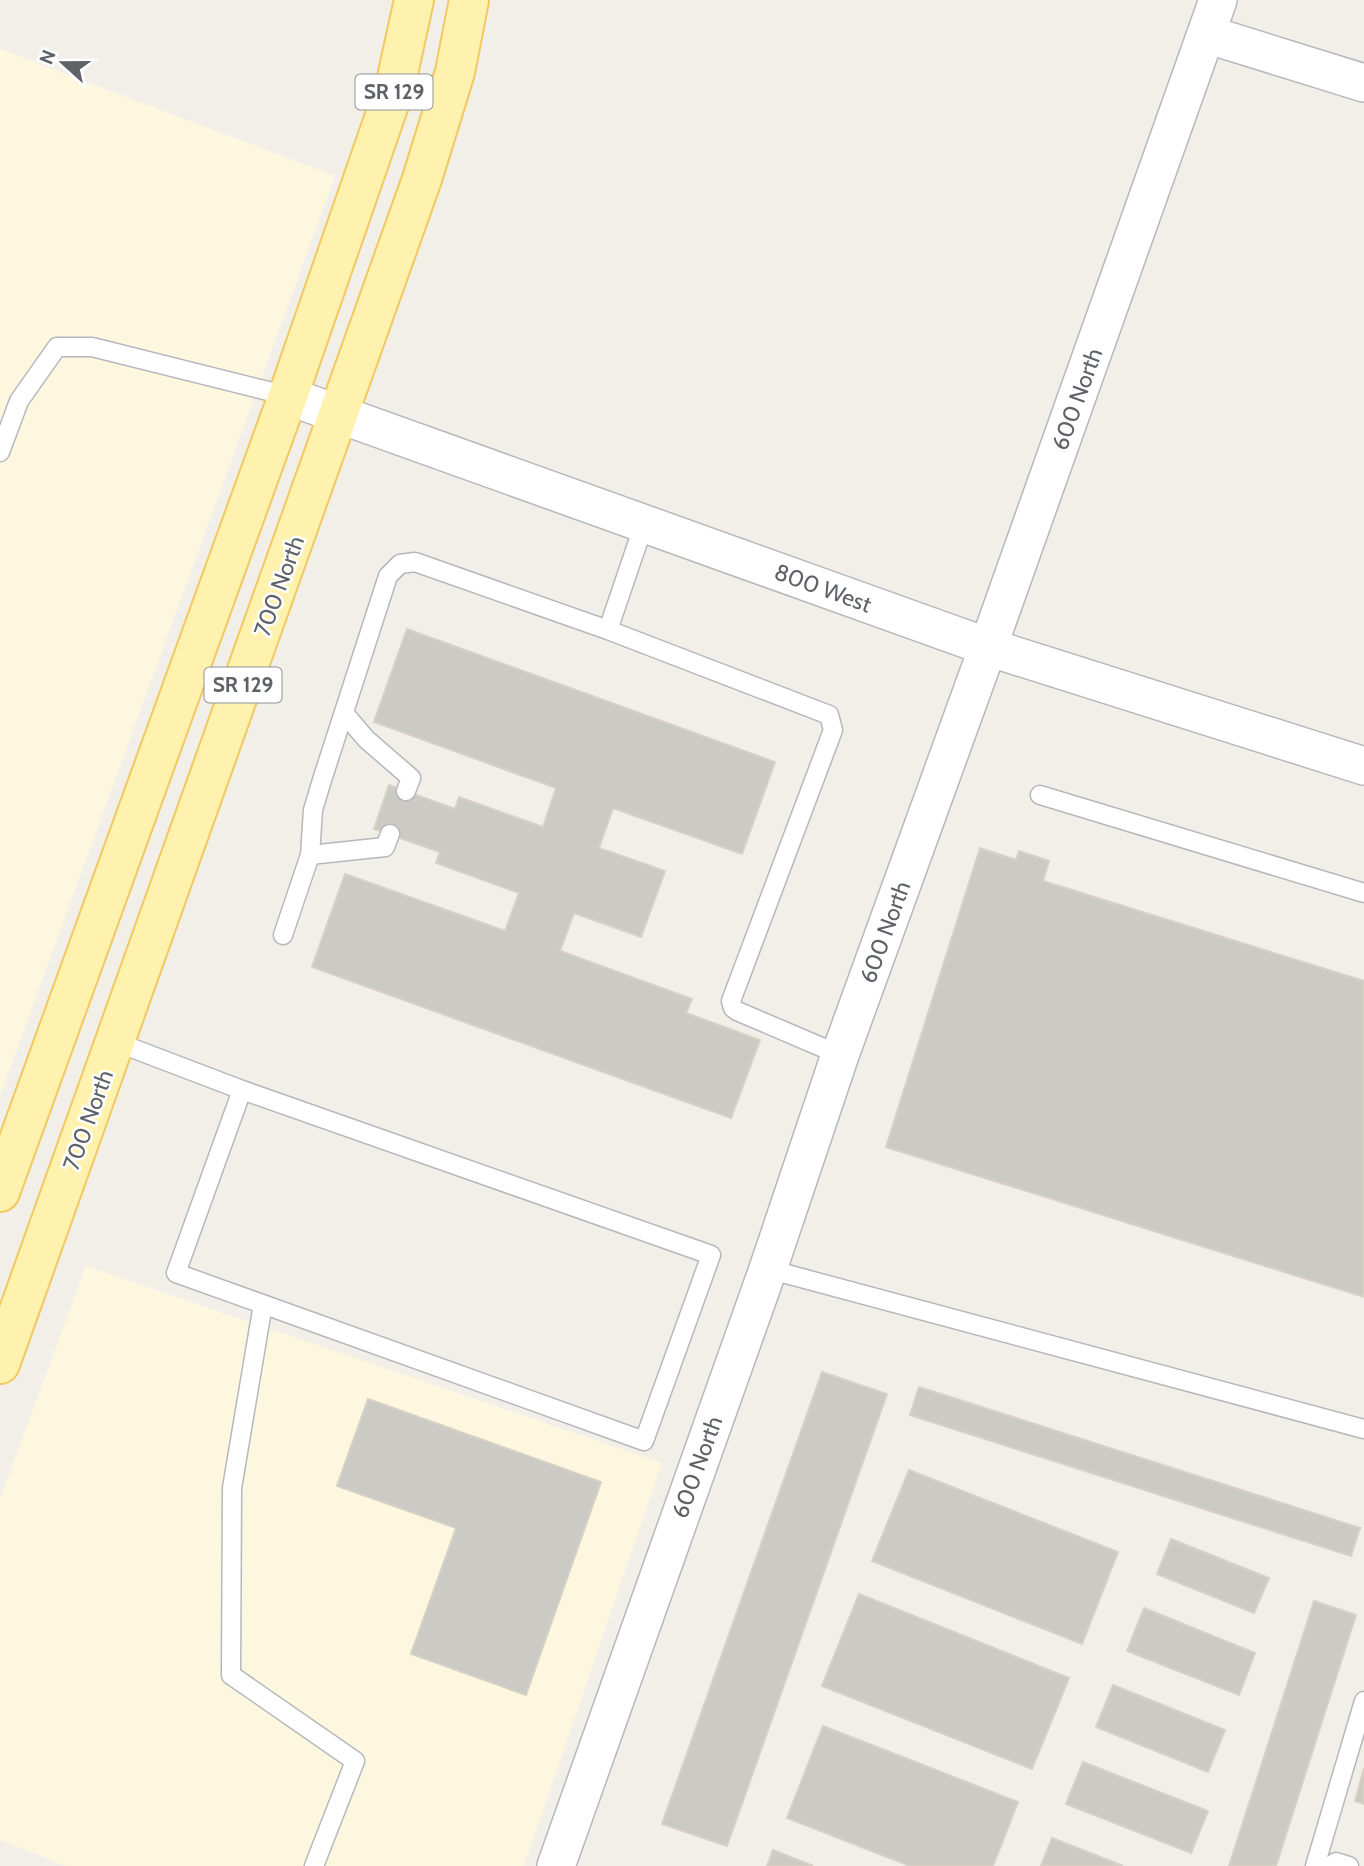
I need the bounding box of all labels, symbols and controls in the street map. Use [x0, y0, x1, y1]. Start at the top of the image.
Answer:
north arrow [28, 28, 98, 98]
text: N [34, 47, 61, 67]
road number: SR 129 [356, 74, 432, 110]
street label: 600 North [1046, 344, 1108, 454]
street label: 700 North [248, 532, 310, 640]
street label: 800 West [771, 558, 876, 619]
road number: SR 129 [204, 668, 282, 702]
street label: 600 North [854, 877, 916, 987]
street label: 700 North [57, 1066, 119, 1174]
street label: 600 North [666, 1412, 728, 1522]

